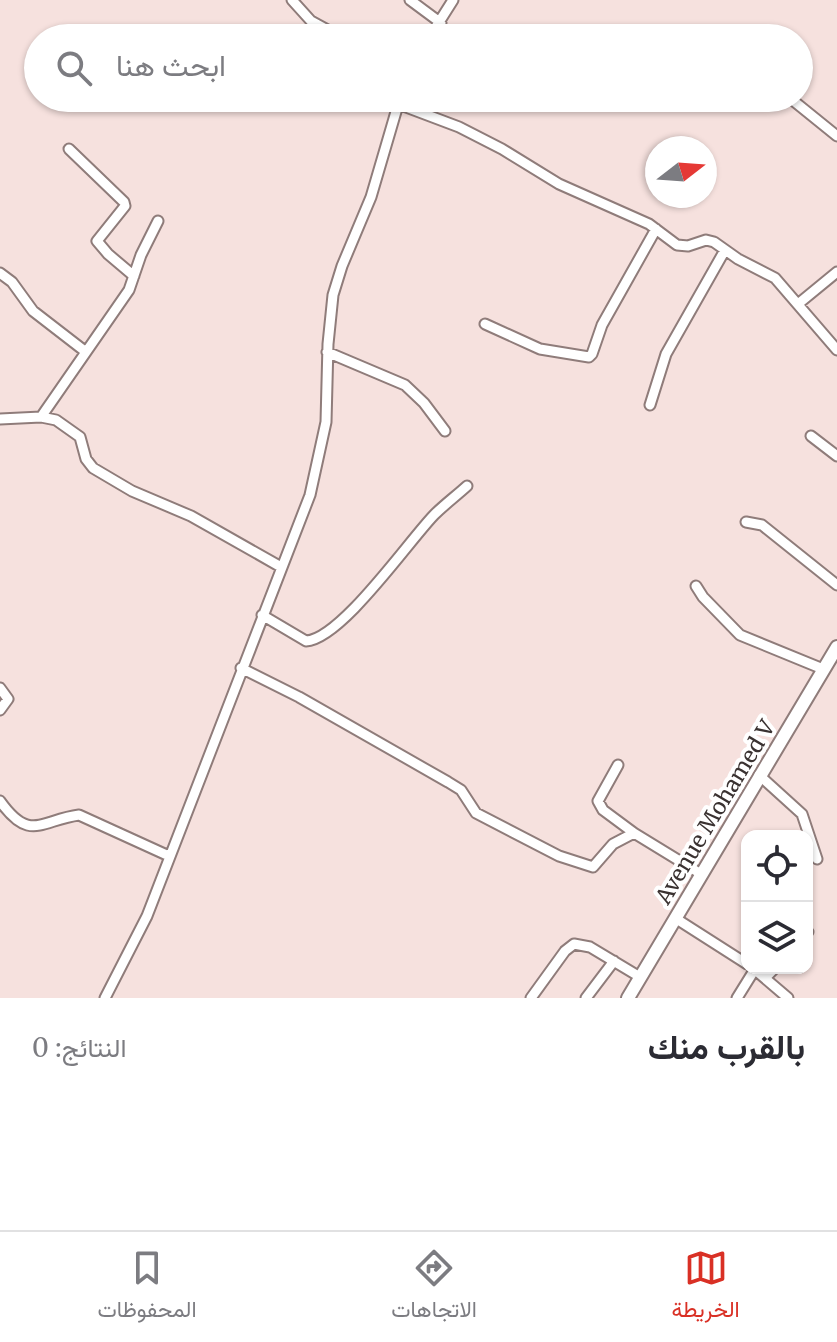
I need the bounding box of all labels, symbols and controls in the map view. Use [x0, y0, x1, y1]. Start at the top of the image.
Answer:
search box [24, 24, 813, 112]
icon: search [52, 46, 96, 90]
text: ابحث هنا [116, 46, 226, 84]
north arrow [645, 136, 717, 208]
street label: Avenue Mohamed V [649, 714, 782, 910]
map controls [741, 830, 813, 974]
button: locate [741, 830, 813, 902]
button: layers [741, 902, 813, 974]
text: بالقرب منك [648, 1026, 805, 1068]
text: النتائج: 0 [32, 1031, 127, 1064]
tab: المحفوظات [97, 1246, 197, 1329]
tab: الاتجاهات [391, 1246, 477, 1329]
tab: الخريطة [672, 1246, 740, 1329]

